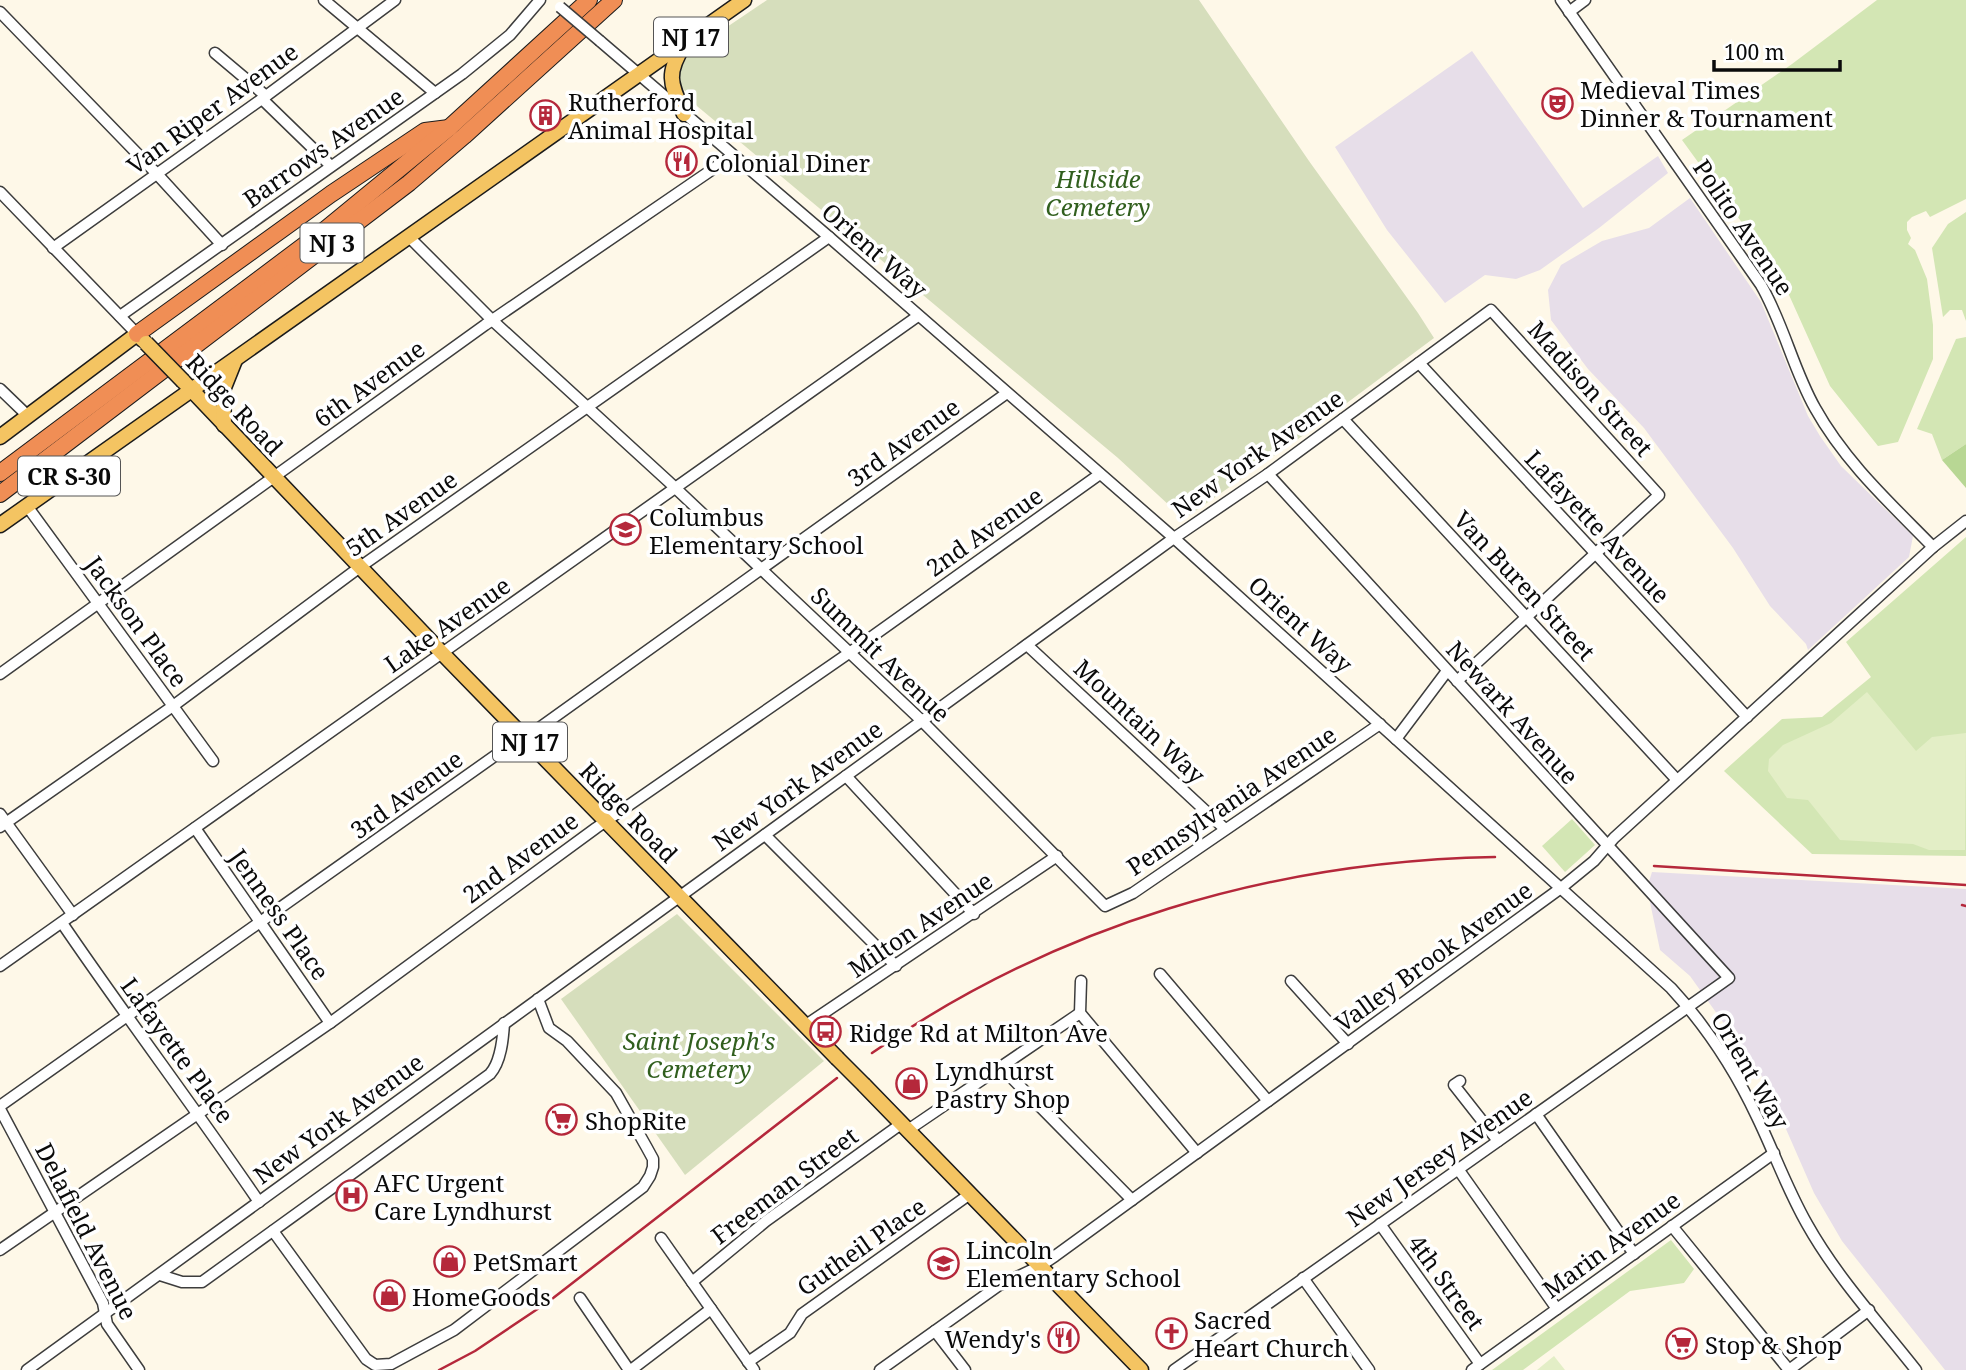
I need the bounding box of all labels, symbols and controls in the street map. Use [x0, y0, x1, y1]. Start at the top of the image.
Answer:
road number: NJ 17 [654, 18, 728, 56]
scale bar [1714, 28, 1840, 72]
street label: Van Riper Avenue [120, 35, 304, 181]
text: 100 m [1724, 38, 1785, 66]
place label: Medieval Times Dinner & Tournament [1580, 73, 1833, 134]
street label: Barrows Avenue [236, 79, 410, 215]
place label: Rutherford Animal Hospital [568, 85, 754, 146]
theatre icon: Medieval Times Dinner & Tournament [1540, 86, 1574, 120]
building icon: Rutherford Animal Hospital [528, 98, 562, 132]
restaurant icon: Colonial Diner [665, 145, 699, 179]
place label: Colonial Diner [705, 146, 870, 179]
street label: Polito Avenue [1686, 152, 1802, 302]
park label: Hillside Cemetery [1046, 162, 1150, 223]
street label: Orient Way [815, 195, 935, 305]
road number: NJ 3 [300, 224, 364, 262]
street label: Madison Street [1521, 313, 1661, 463]
street label: 6th Avenue [307, 332, 431, 434]
street label: Ridge Road [179, 346, 291, 462]
street label: New York Avenue [1165, 381, 1349, 525]
street label: 3rd Avenue [840, 390, 966, 494]
street label: Lafayette Avenue [1518, 442, 1678, 610]
road number: CR S-30 [18, 456, 120, 496]
street label: 5th Avenue [339, 462, 463, 564]
street label: 2nd Avenue [919, 479, 1049, 583]
place label: Columbus Elementary School [649, 500, 864, 561]
street label: Van Buren Street [1447, 503, 1603, 667]
school or university icon: Columbus Elementary School [609, 513, 643, 547]
street label: Jackson Place [78, 548, 196, 693]
street label: Lake Avenue [377, 568, 517, 680]
street label: Orient Way [1242, 568, 1361, 680]
street label: Summit Avenue [804, 579, 958, 729]
street label: Newark Avenue [1440, 633, 1586, 791]
street label: Mountain Way [1067, 651, 1213, 791]
street label: New York Avenue [705, 712, 889, 858]
street label: Pennsylvania Avenue [1120, 717, 1342, 883]
road number: NJ 17 [493, 722, 567, 762]
street label: 3rd Avenue [343, 742, 469, 846]
street label: Ridge Road [573, 755, 686, 870]
street label: 2nd Avenue [455, 804, 585, 910]
street label: Jenness Place [222, 841, 337, 986]
street label: Milton Avenue [841, 864, 999, 984]
street label: Valley Brook Avenue [1328, 873, 1538, 1039]
street label: Lafayette Place [114, 970, 242, 1130]
street label: Orient Way [1704, 1006, 1798, 1135]
bus stop icon: Ridge Rd at Milton Ave [809, 1015, 843, 1049]
place label: Ridge Rd at Milton Ave [849, 1016, 1108, 1049]
park label: Saint Joseph's Cemetery [623, 1024, 775, 1085]
street label: New York Avenue [246, 1045, 430, 1191]
place label: Lyndhurst Pastry Shop [935, 1054, 1070, 1115]
shop icon: Lyndhurst Pastry Shop [895, 1067, 929, 1101]
street label: New Jersey Avenue [1339, 1080, 1539, 1234]
supermarket icon: ShopRite [545, 1103, 579, 1137]
place label: ShopRite [585, 1104, 687, 1137]
street label: Freeman Street [704, 1119, 864, 1251]
street label: Delafield Avenue [28, 1137, 146, 1325]
place label: AFC Urgent Care Lyndhurst [374, 1166, 552, 1227]
hospital icon: AFC Urgent Care Lyndhurst [334, 1179, 368, 1213]
street label: Marin Avenue [1536, 1183, 1686, 1305]
street label: Gutheil Place [790, 1189, 932, 1303]
street label: 4th Street [1401, 1228, 1493, 1336]
place label: Lincoln Elementary School [966, 1233, 1181, 1294]
shop icon: PetSmart [433, 1244, 467, 1278]
place label: PetSmart [473, 1245, 578, 1278]
school or university icon: Lincoln Elementary School [926, 1246, 960, 1280]
shop icon: HomeGoods [372, 1279, 406, 1313]
place label: HomeGoods [412, 1280, 551, 1313]
place label: Sacred Heart Church [1194, 1303, 1349, 1364]
church icon: Sacred Heart Church [1154, 1316, 1188, 1350]
restaurant icon: Wendy's [1047, 1321, 1081, 1355]
place label: Wendy's [945, 1322, 1041, 1355]
supermarket icon: Stop & Shop [1665, 1327, 1699, 1361]
place label: Stop & Shop [1705, 1328, 1842, 1361]

